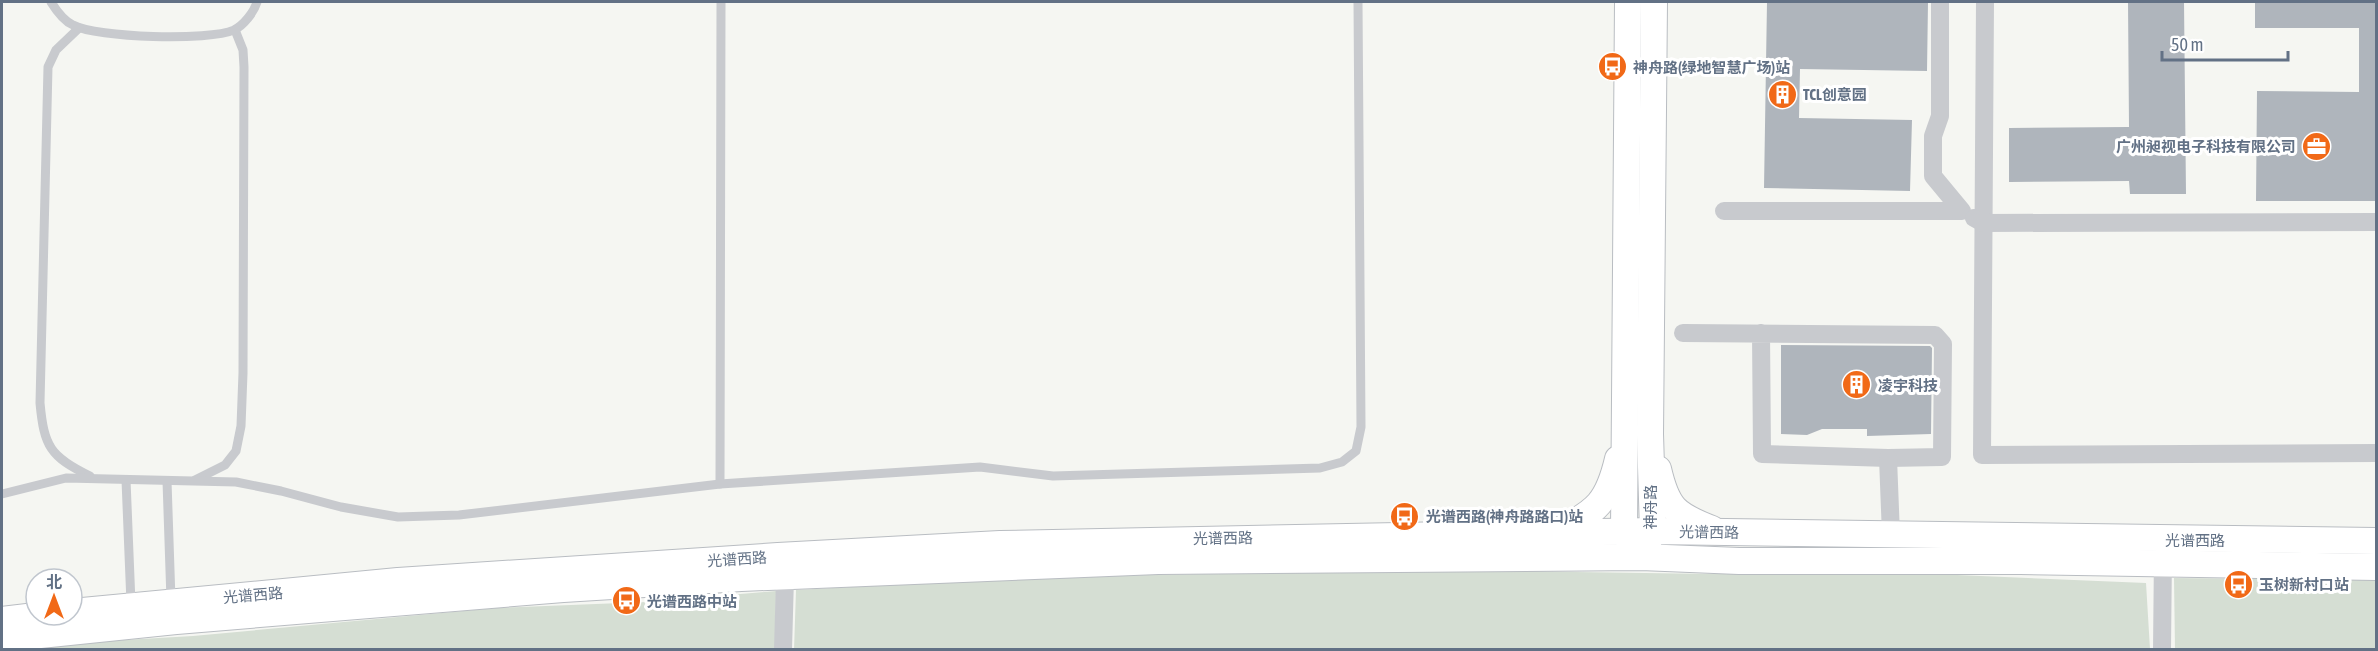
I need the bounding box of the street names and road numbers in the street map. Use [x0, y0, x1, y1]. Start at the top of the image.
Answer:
street label: 神舟路 [1642, 484, 1659, 530]
street label: 光谱西路 [1679, 523, 1739, 541]
street label: 光谱西路 [1193, 529, 1253, 547]
street label: 光谱西路 [2165, 532, 2225, 549]
street label: 光谱西路 [706, 548, 768, 570]
street label: 光谱西路 [222, 584, 284, 606]

